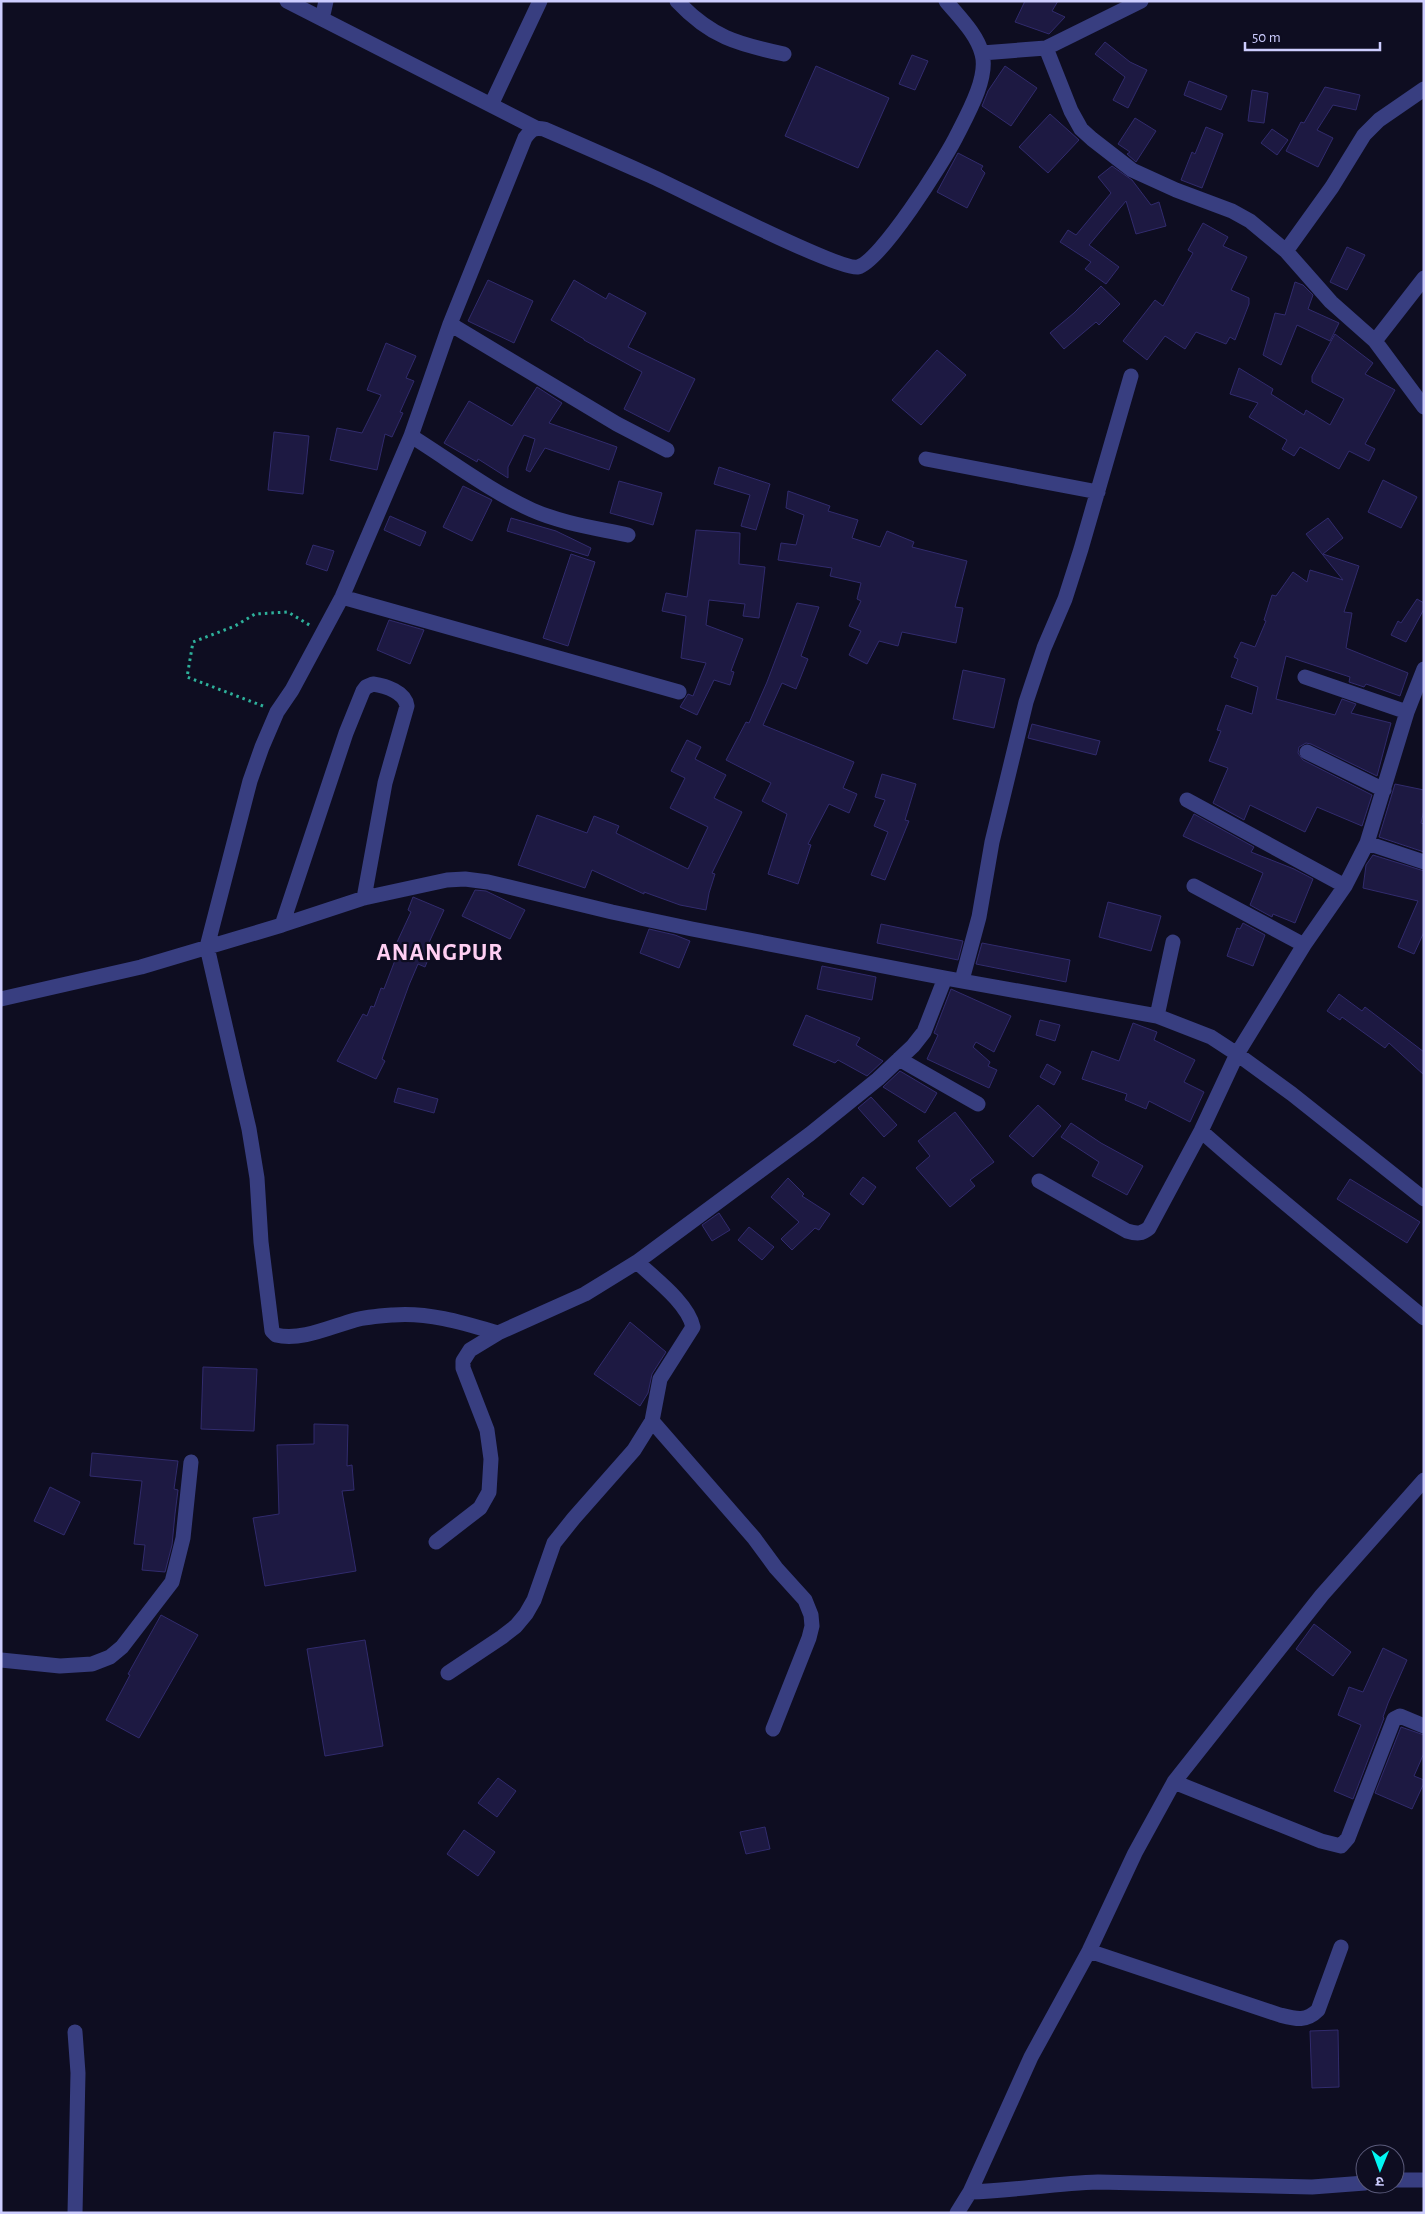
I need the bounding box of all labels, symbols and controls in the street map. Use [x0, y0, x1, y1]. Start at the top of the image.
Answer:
scale bar [1245, 20, 1380, 52]
text: 50 m [1252, 30, 1281, 45]
district label: ANANGPUR [376, 941, 504, 965]
north arrow [1355, 2144, 1405, 2194]
text: उ [1375, 2174, 1384, 2188]

